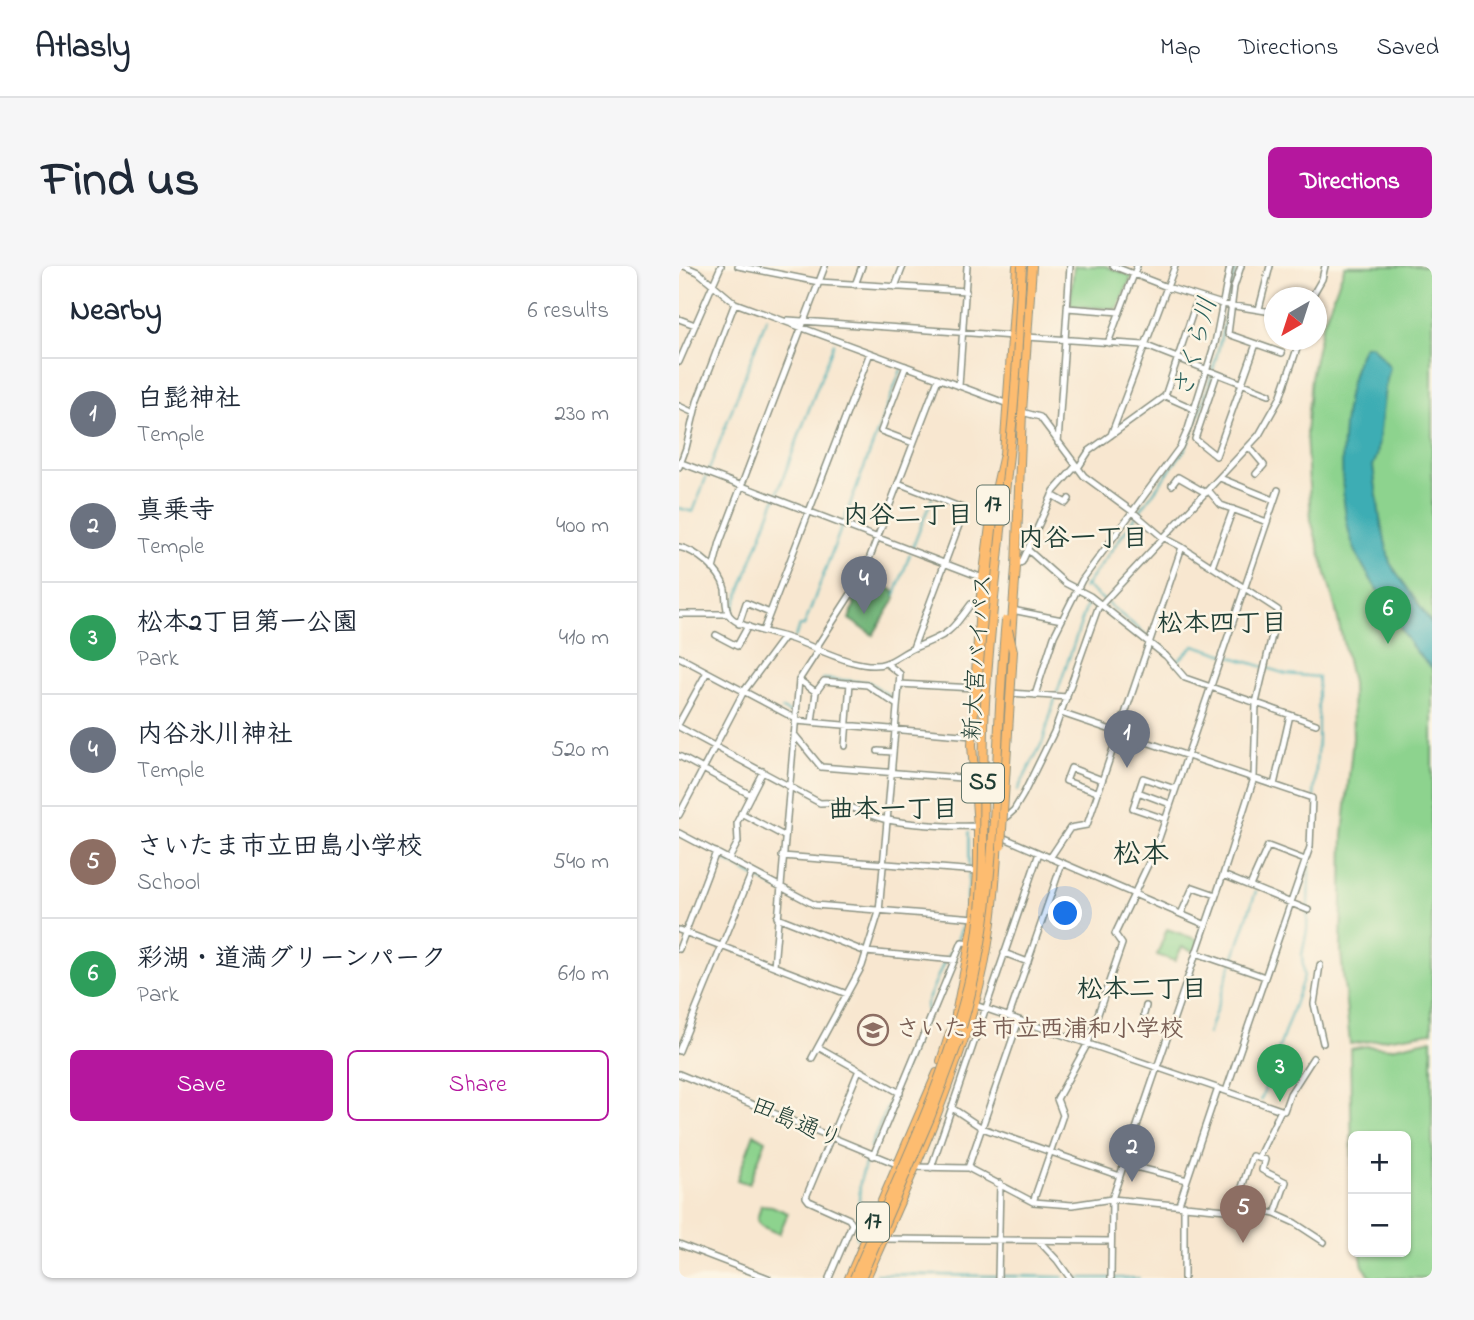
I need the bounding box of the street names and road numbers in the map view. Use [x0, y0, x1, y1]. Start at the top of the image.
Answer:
road number: 17 [977, 486, 1009, 524]
street label: 新大宮バイパス [956, 572, 1002, 742]
road number: S5 [962, 764, 1004, 803]
street label: 田島通り [745, 1089, 847, 1159]
road number: 17 [857, 1203, 889, 1242]

